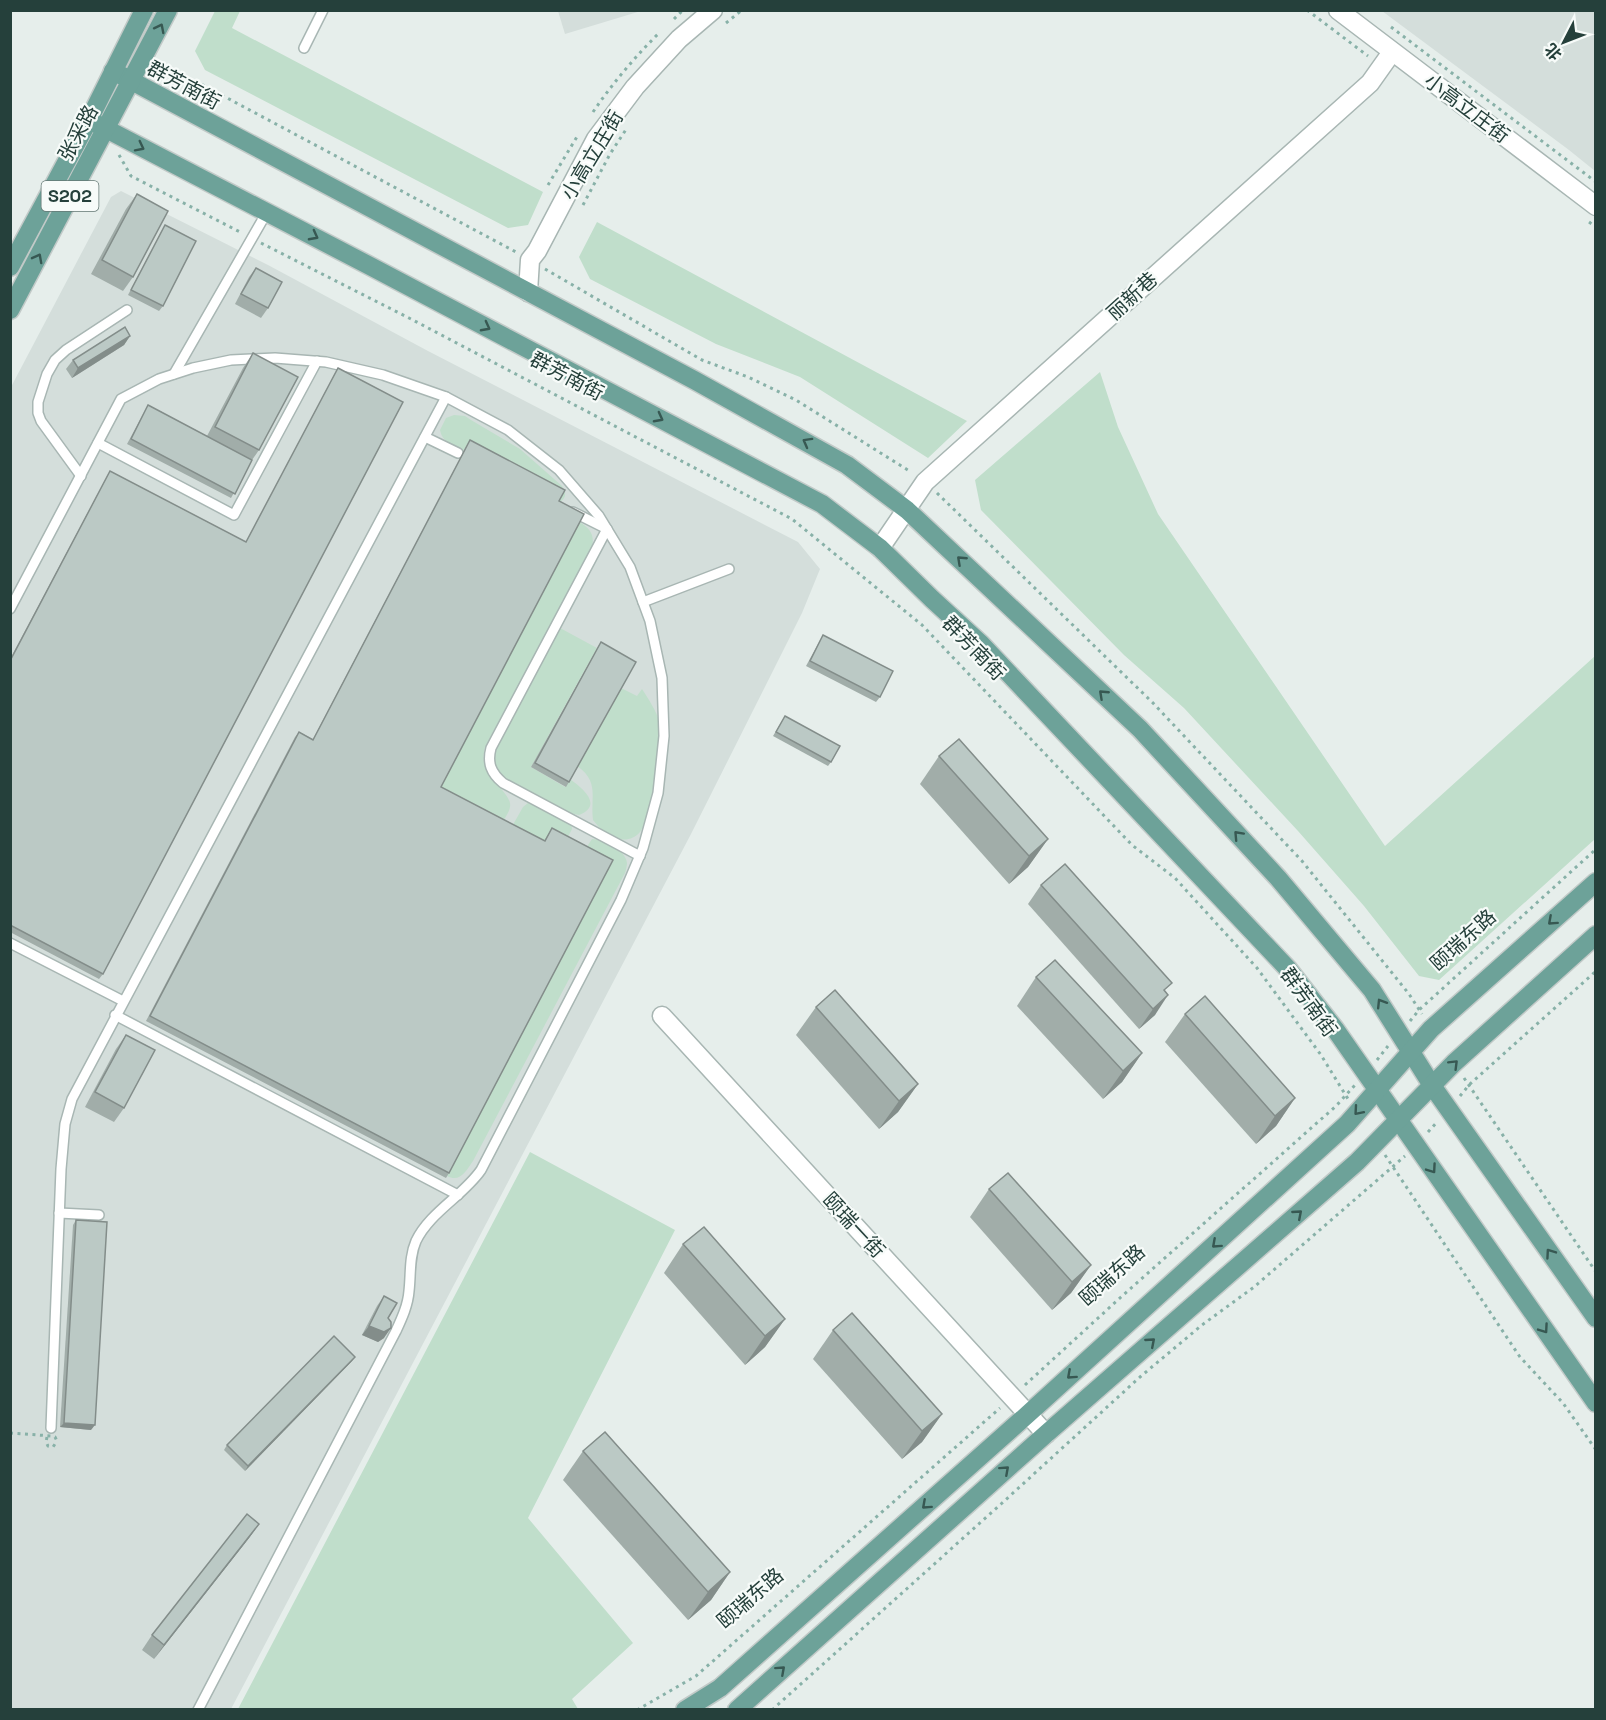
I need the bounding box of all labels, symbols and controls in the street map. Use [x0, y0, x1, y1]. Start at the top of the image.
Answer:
north arrow [1534, 12, 1594, 72]
one-way arrow [152, 23, 164, 34]
text: 北 [1540, 39, 1566, 65]
street label: 群芳南街 [143, 55, 225, 115]
street label: 小高立庄街 [1419, 68, 1515, 148]
street label: 张采路 [52, 100, 104, 166]
street label: 小高立庄街 [555, 105, 629, 205]
one-way arrow [134, 140, 145, 152]
road number: S202 [42, 181, 98, 211]
one-way arrow [307, 229, 318, 241]
one-way arrow [31, 254, 42, 264]
street label: 丽新巷 [1101, 266, 1163, 326]
one-way arrow [480, 320, 491, 331]
street label: 群芳南街 [526, 346, 608, 406]
one-way arrow [652, 411, 663, 422]
one-way arrow [803, 438, 813, 449]
one-way arrow [958, 556, 968, 567]
street label: 群芳南街 [937, 610, 1011, 686]
one-way arrow [1099, 691, 1110, 702]
one-way arrow [1234, 831, 1245, 841]
street label: 颐瑞东路 [1425, 904, 1501, 976]
one-way arrow [1548, 914, 1559, 925]
street label: 群芳南街 [1275, 962, 1343, 1042]
one-way arrow [1376, 999, 1388, 1009]
one-way arrow [1446, 1061, 1457, 1072]
one-way arrow [1355, 1104, 1366, 1115]
one-way arrow [1425, 1163, 1436, 1174]
street label: 颐瑞一街 [817, 1187, 891, 1263]
one-way arrow [1291, 1210, 1302, 1221]
one-way arrow [1212, 1237, 1223, 1248]
street label: 颐瑞东路 [1074, 1239, 1150, 1311]
one-way arrow [1546, 1248, 1557, 1259]
one-way arrow [1537, 1322, 1548, 1333]
one-way arrow [1144, 1338, 1155, 1349]
one-way arrow [1068, 1368, 1078, 1379]
one-way arrow [998, 1466, 1008, 1477]
one-way arrow [922, 1498, 933, 1509]
street label: 颐瑞东路 [711, 1562, 789, 1634]
one-way arrow [774, 1666, 785, 1677]

